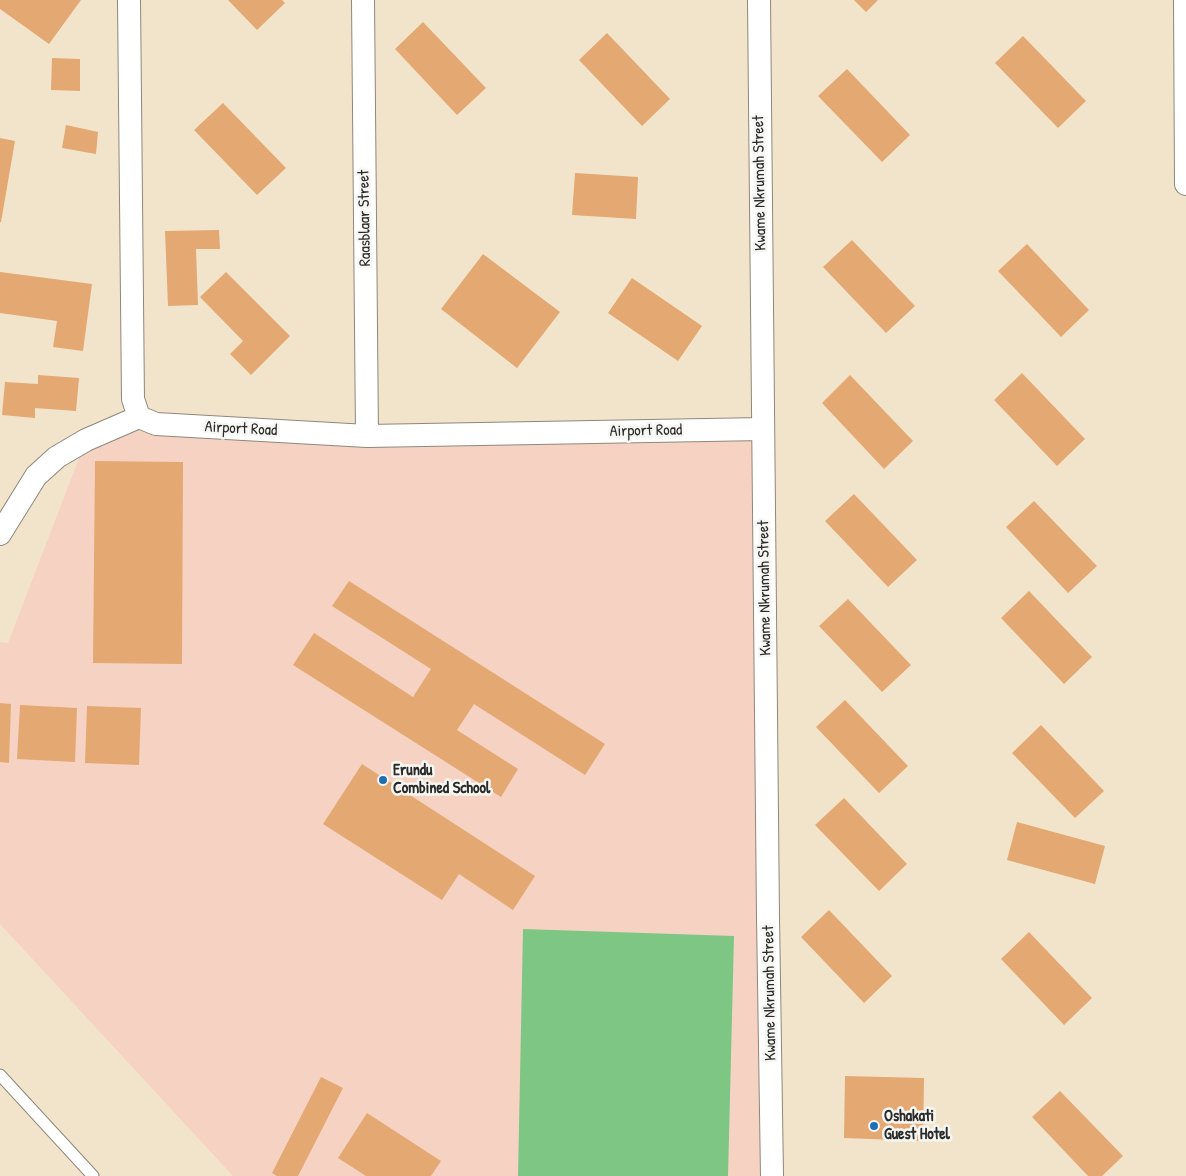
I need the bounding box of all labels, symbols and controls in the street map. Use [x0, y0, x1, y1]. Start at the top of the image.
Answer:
street label: Kwame Nkrumah Street [749, 115, 771, 251]
street label: Raasblaar Street [355, 170, 375, 266]
street label: Airport Road [204, 418, 278, 440]
street label: Airport Road [610, 421, 682, 441]
street label: Kwame Nkrumah Street [754, 520, 776, 656]
place label: Erundu Combined School [393, 761, 490, 799]
marker: Erundu Combined School [377, 774, 389, 786]
street label: Kwame Nkrumah Street [759, 925, 781, 1061]
place label: Oshakati Guest Hotel [884, 1107, 950, 1145]
marker: Oshakati Guest Hotel [868, 1120, 880, 1132]

